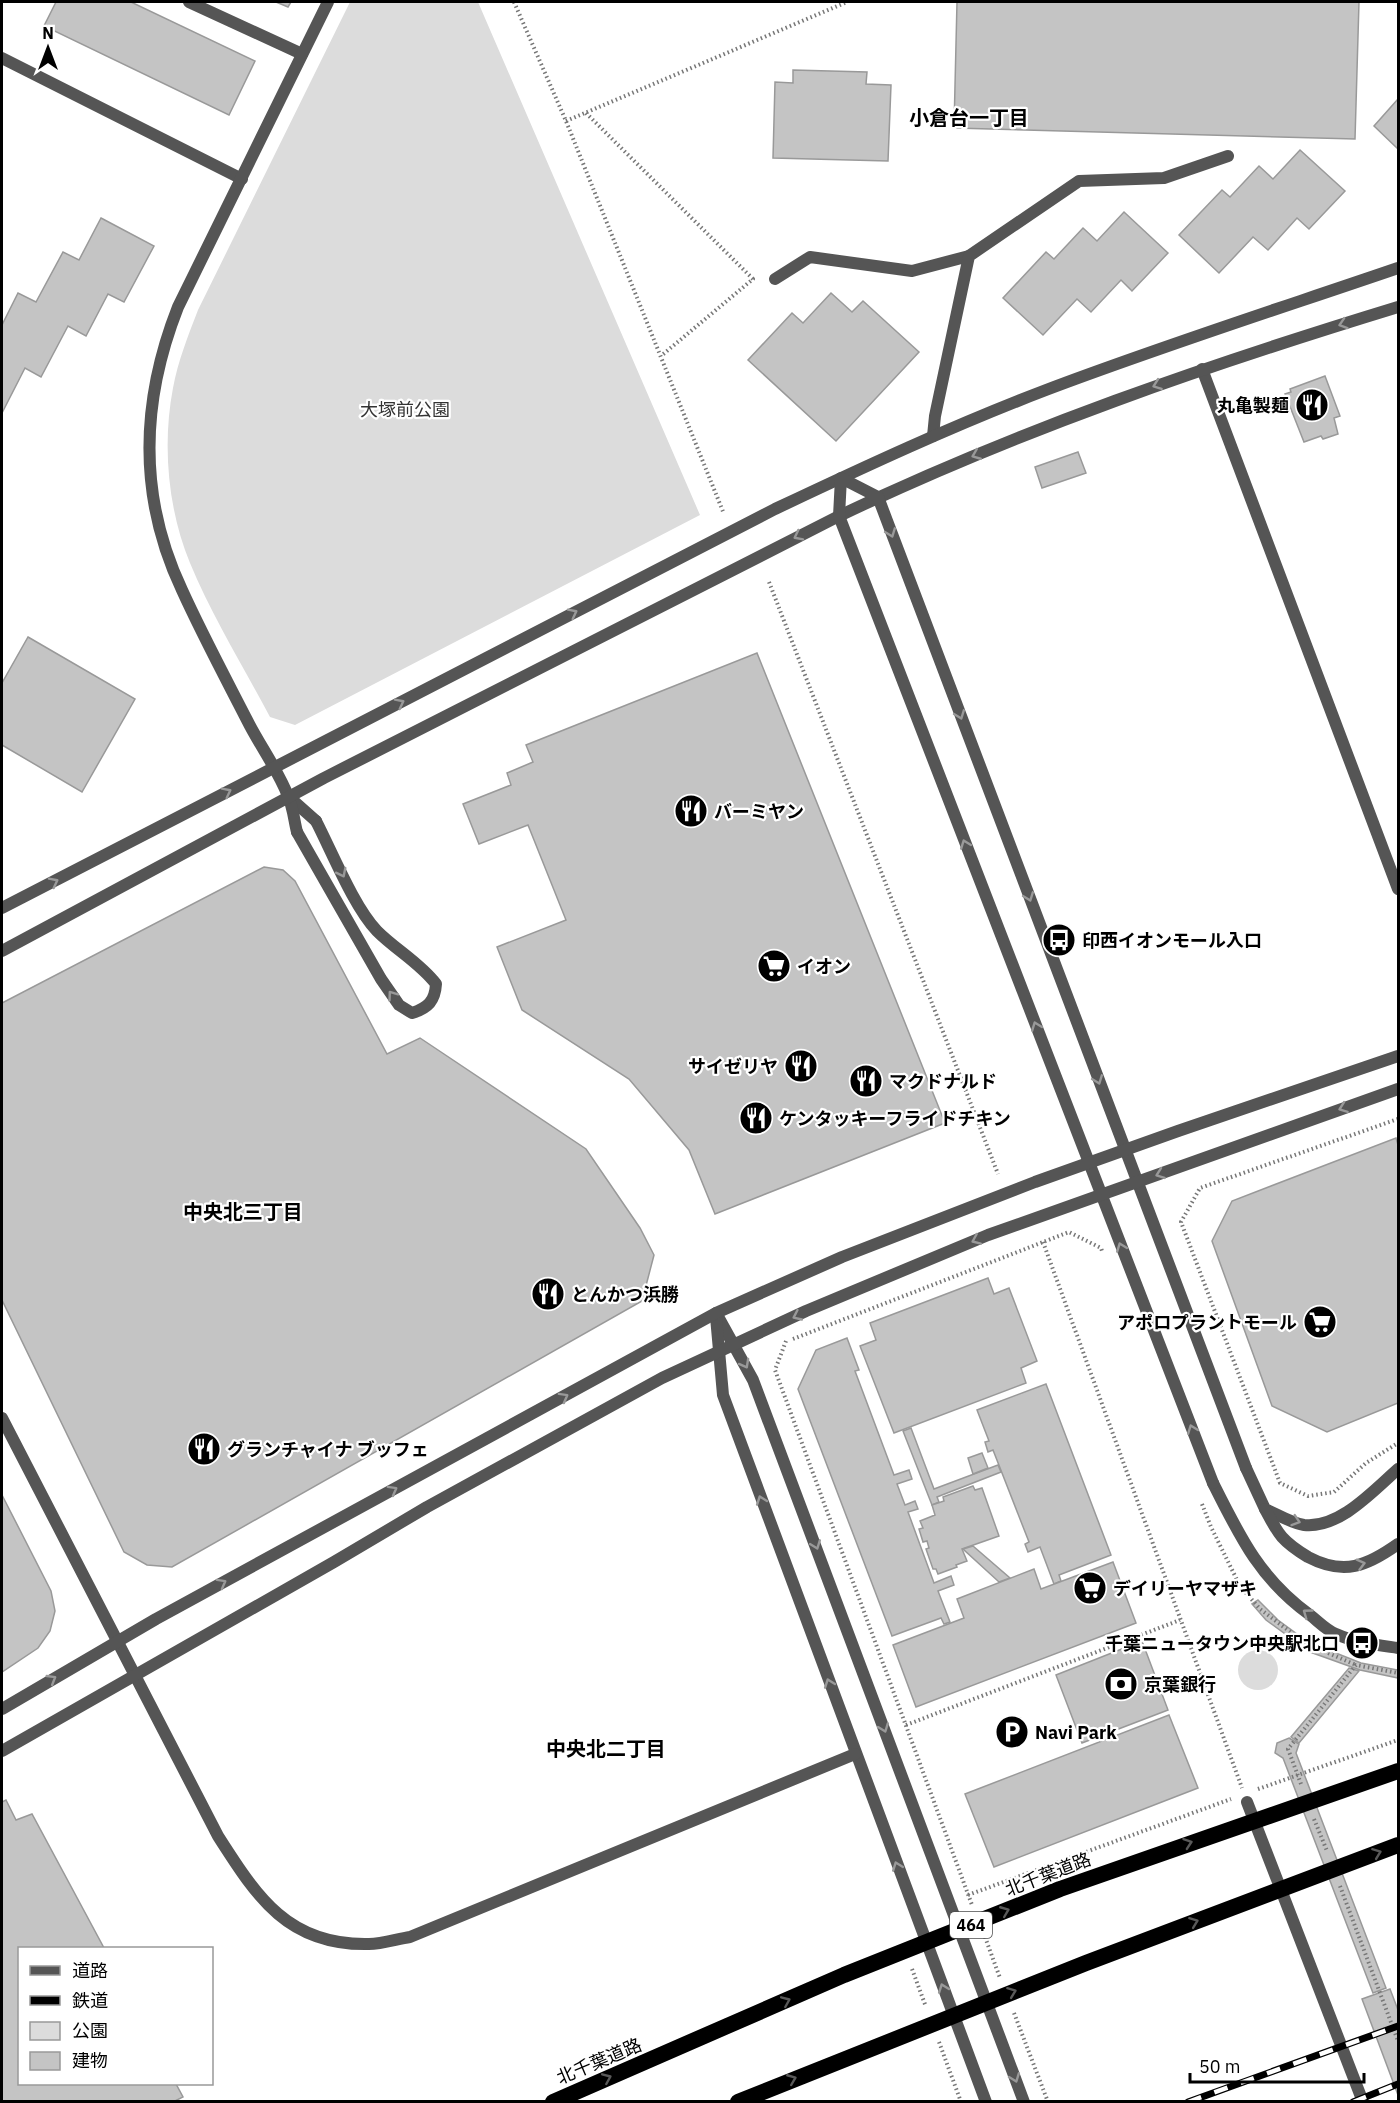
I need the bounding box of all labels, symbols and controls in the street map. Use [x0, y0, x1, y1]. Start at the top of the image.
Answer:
north arrow [18, 18, 78, 78]
text: N [42, 23, 54, 43]
district label: 小倉台一丁目 [909, 104, 1029, 131]
one-way arrow [1338, 317, 1349, 329]
one-way arrow [1153, 378, 1164, 390]
restaurant icon: 丸亀製麺 [1294, 387, 1330, 423]
place label: 丸亀製麺 [1217, 394, 1289, 417]
park label: 大塚前公園 [360, 398, 450, 421]
one-way arrow [971, 448, 982, 460]
one-way arrow [884, 526, 896, 537]
one-way arrow [794, 529, 805, 541]
one-way arrow [567, 609, 578, 621]
one-way arrow [394, 699, 405, 710]
one-way arrow [953, 709, 965, 720]
one-way arrow [221, 788, 231, 799]
restaurant icon: バーミヤン [673, 793, 709, 829]
place label: バーミヤン [714, 800, 804, 823]
one-way arrow [960, 839, 973, 850]
one-way arrow [335, 867, 347, 878]
one-way arrow [47, 877, 58, 889]
one-way arrow [1022, 891, 1035, 902]
bus stop icon: 印西イオンモール入口 [1041, 922, 1077, 958]
place label: 印西イオンモール入口 [1082, 929, 1262, 952]
supermarket icon: イオン [756, 948, 792, 984]
place label: イオン [797, 955, 851, 978]
one-way arrow [388, 991, 399, 1002]
one-way arrow [1031, 1021, 1043, 1032]
restaurant icon: サイゼリヤ [783, 1048, 819, 1084]
place label: サイゼリヤ [688, 1055, 778, 1078]
restaurant icon: マクドナルド [848, 1063, 884, 1099]
place label: マクドナルド [889, 1070, 997, 1093]
one-way arrow [1091, 1074, 1104, 1084]
restaurant icon: ケンタッキーフライドチキン [738, 1100, 774, 1136]
one-way arrow [1339, 1101, 1349, 1114]
place label: ケンタッキーフライドチキン [779, 1107, 1011, 1130]
one-way arrow [1155, 1167, 1166, 1180]
district label: 中央北三丁目 [183, 1198, 303, 1225]
one-way arrow [972, 1233, 983, 1245]
one-way arrow [1116, 1242, 1128, 1253]
restaurant icon: とんかつ浜勝 [530, 1276, 566, 1312]
place label: とんかつ浜勝 [571, 1283, 679, 1306]
supermarket icon: アポロプラントモール [1302, 1304, 1338, 1340]
one-way arrow [792, 1308, 803, 1320]
place label: アポロプラントモール [1117, 1311, 1297, 1334]
one-way arrow [737, 1358, 749, 1368]
one-way arrow [558, 1392, 568, 1404]
one-way arrow [1186, 1424, 1199, 1434]
restaurant icon: グランチャイナ ブッフェ [186, 1431, 222, 1467]
place label: グランチャイナ ブッフェ [227, 1438, 429, 1461]
one-way arrow [387, 1486, 397, 1497]
one-way arrow [756, 1495, 769, 1506]
one-way arrow [1290, 1514, 1301, 1527]
one-way arrow [808, 1540, 821, 1550]
one-way arrow [1355, 1559, 1366, 1571]
supermarket icon: デイリーヤマザキ [1072, 1570, 1108, 1606]
place label: デイリーヤマザキ [1113, 1577, 1257, 1600]
one-way arrow [215, 1579, 226, 1590]
one-way arrow [1302, 1609, 1313, 1620]
bus stop icon: 千葉ニュータウン中央駅北口 [1344, 1625, 1380, 1661]
place label: 千葉ニュータウン中央駅北口 [1105, 1632, 1339, 1655]
bank icon: 京葉銀行 [1103, 1666, 1139, 1702]
place label: 京葉銀行 [1144, 1673, 1216, 1696]
one-way arrow [46, 1675, 56, 1686]
one-way arrow [823, 1678, 836, 1689]
parking icon: Navi Park [994, 1714, 1030, 1750]
place label: Navi Park [1035, 1721, 1117, 1744]
one-way arrow [877, 1722, 890, 1733]
district label: 中央北二丁目 [546, 1735, 666, 1762]
one-way arrow [1182, 1838, 1193, 1851]
street label: 北千葉道路 [1002, 1847, 1094, 1901]
one-way arrow [1371, 1848, 1382, 1860]
one-way arrow [892, 1861, 905, 1871]
one-way arrow [999, 1906, 1010, 1918]
road number: 464 [950, 1912, 992, 1938]
one-way arrow [1188, 1917, 1199, 1929]
legend [18, 1947, 213, 2085]
text: 道路 [72, 1959, 108, 1982]
one-way arrow [938, 1983, 951, 1993]
one-way arrow [1006, 1986, 1017, 1999]
text: 鉄道 [72, 1989, 108, 2012]
one-way arrow [779, 1996, 790, 2008]
text: 公園 [72, 2019, 108, 2042]
street label: 北千葉道路 [553, 2033, 645, 2089]
scale bar [1190, 2046, 1364, 2084]
text: 建物 [72, 2049, 108, 2072]
text: 50 m [1199, 2055, 1241, 2078]
one-way arrow [1008, 2072, 1020, 2083]
one-way arrow [601, 2073, 612, 2085]
one-way arrow [786, 2074, 797, 2086]

